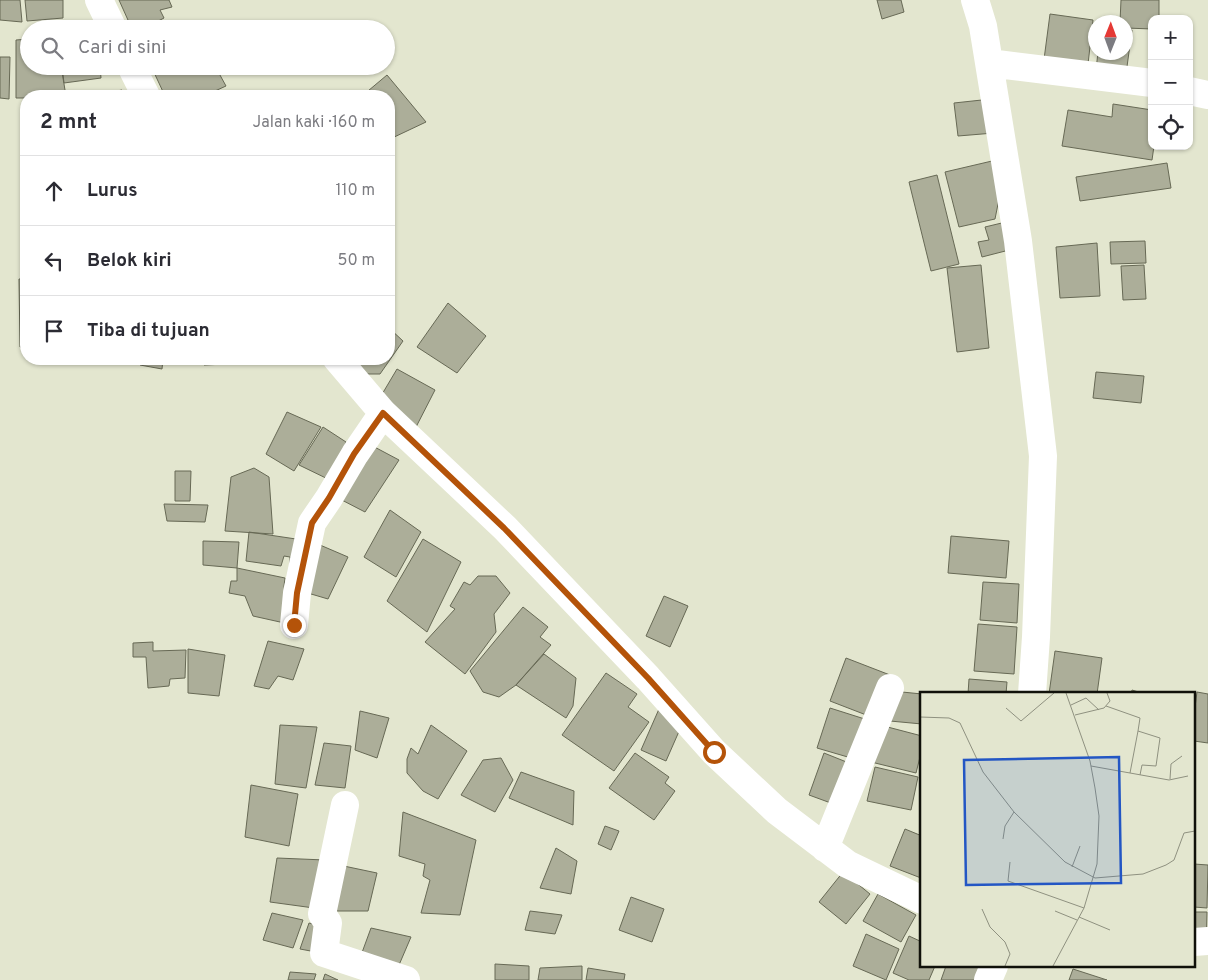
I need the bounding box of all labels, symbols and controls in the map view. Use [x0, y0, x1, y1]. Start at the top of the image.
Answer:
north arrow [1088, 15, 1133, 60]
map controls [1148, 15, 1193, 150]
button: + [1148, 15, 1193, 60]
search box [20, 20, 395, 75]
icon: search [38, 34, 66, 62]
text: Cari di sini [78, 36, 166, 60]
button: − [1148, 60, 1193, 105]
button: locate [1148, 105, 1193, 150]
text: 2 mnt [40, 109, 97, 136]
text: Jalan kaki · 160 m [253, 113, 375, 133]
icon: ahead [40, 177, 68, 205]
text: Lurus [87, 179, 138, 203]
text: 110 m [335, 181, 375, 201]
icon: left [40, 247, 68, 275]
text: Belok kiri [87, 249, 172, 273]
text: 50 m [338, 251, 375, 271]
icon: arrive [40, 317, 68, 345]
text: Tiba di tujuan [87, 319, 210, 343]
route end [283, 614, 306, 637]
inset map [920, 692, 1196, 968]
route start [703, 741, 726, 764]

